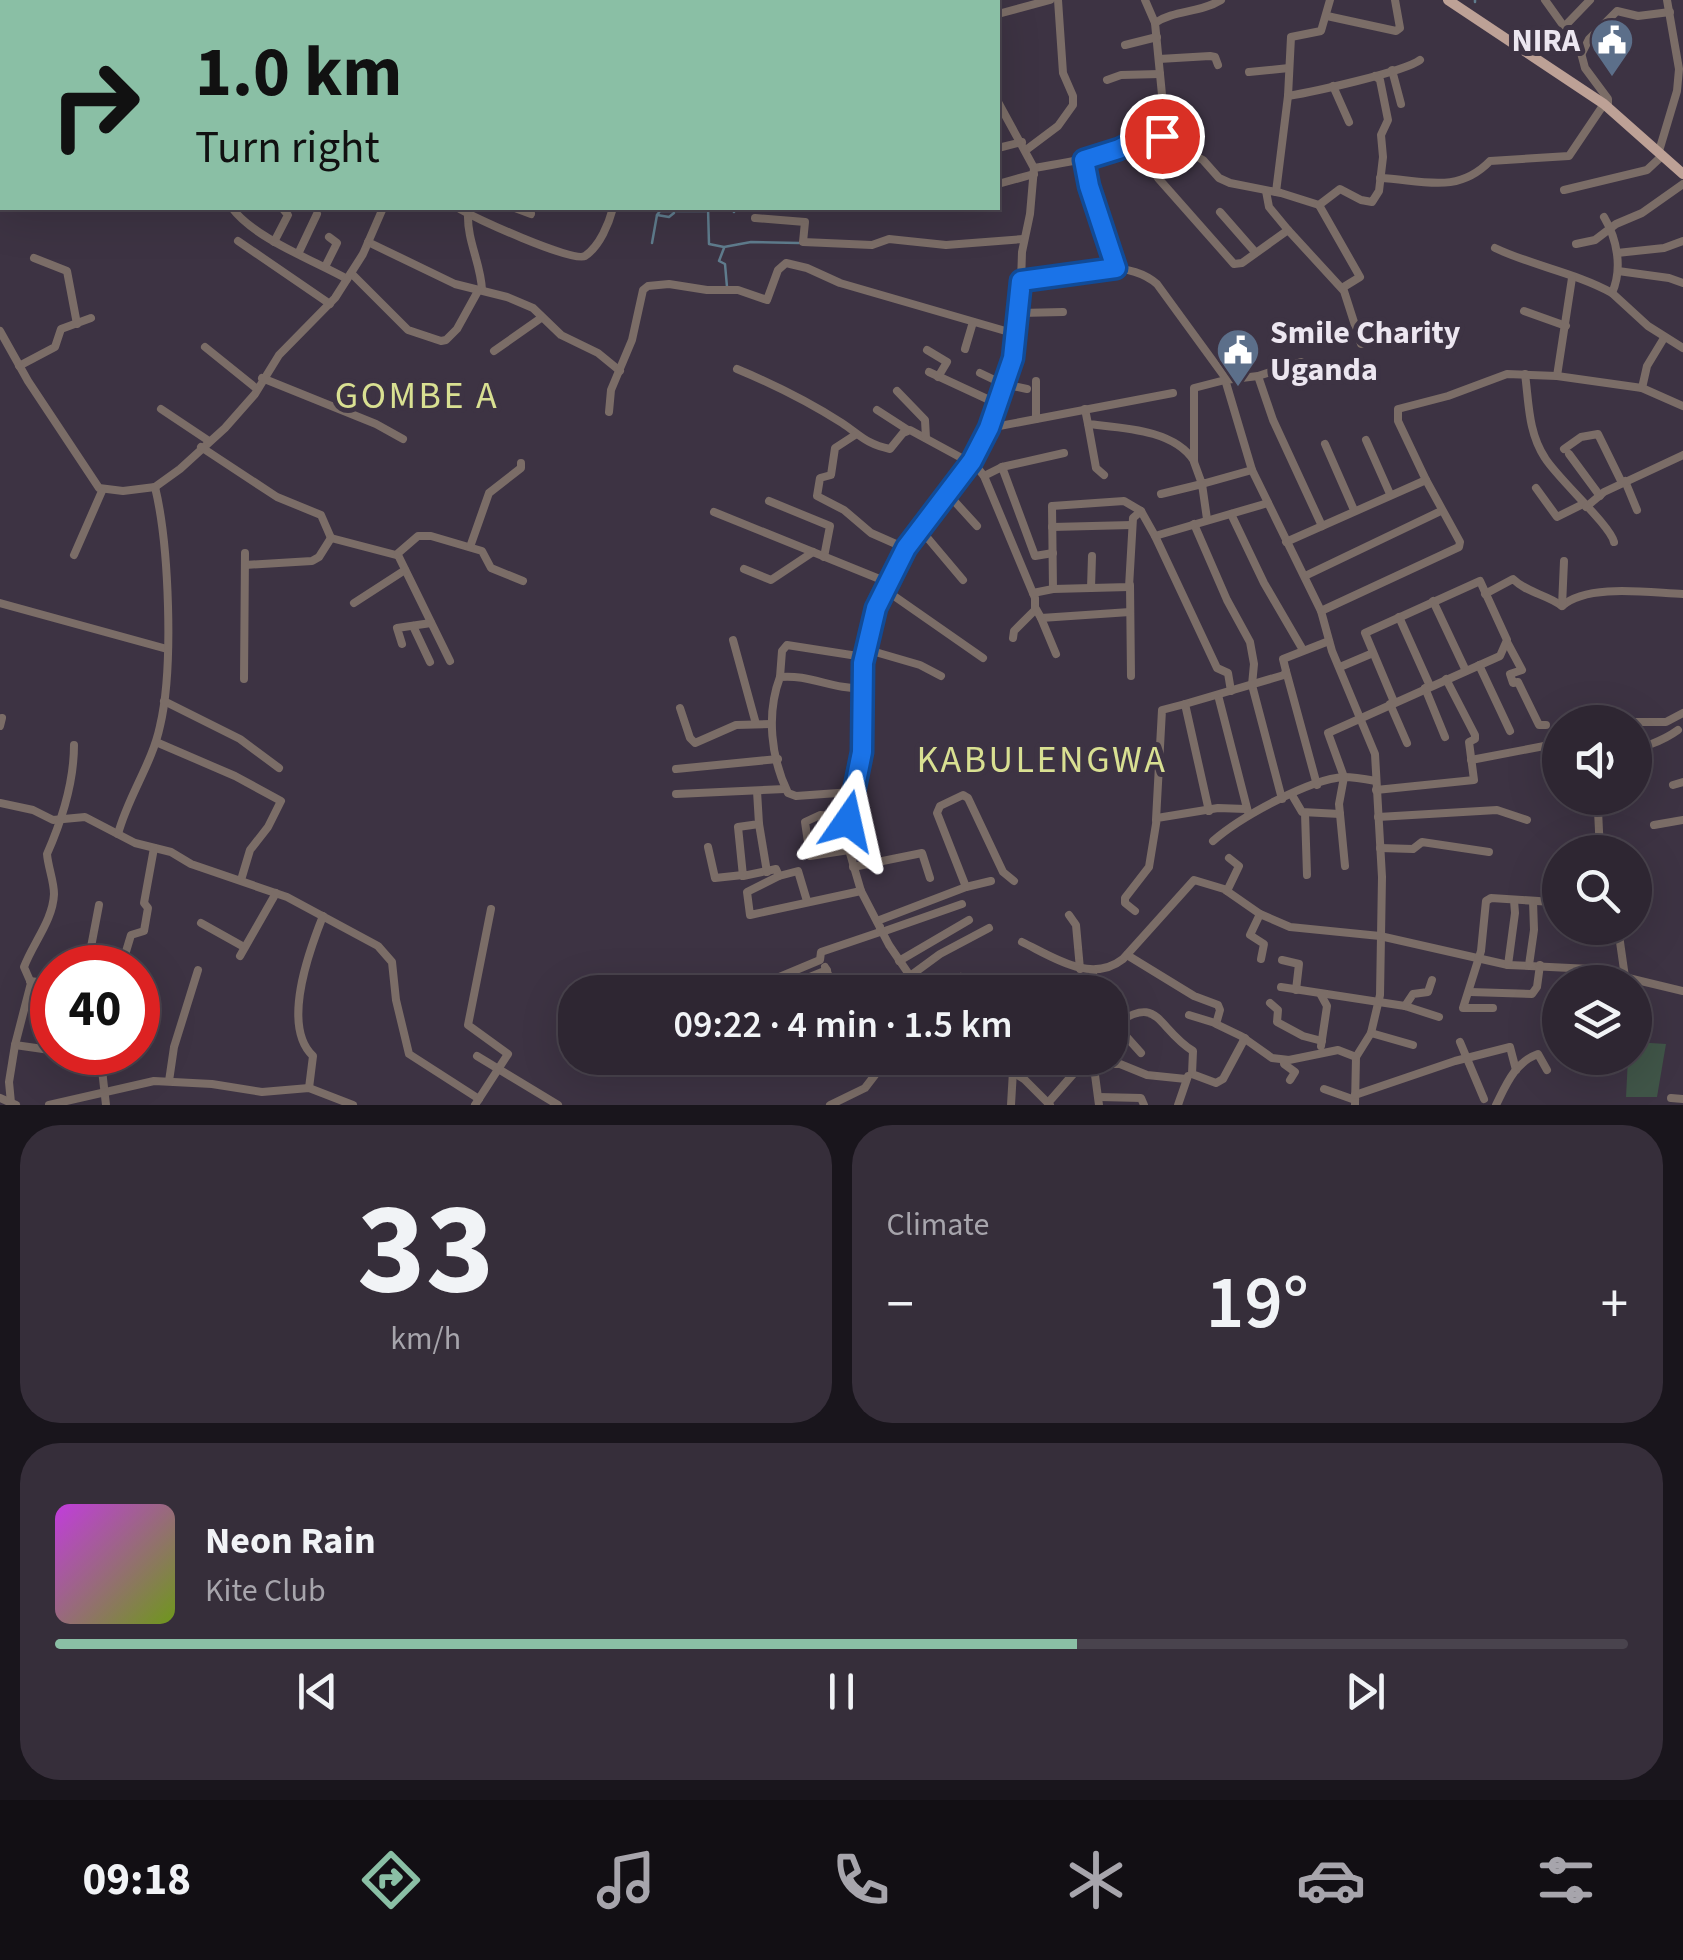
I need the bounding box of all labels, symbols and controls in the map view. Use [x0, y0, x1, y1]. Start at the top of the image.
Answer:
public building icon: NIRA [1589, 17, 1635, 78]
place label: NIRA [1511, 18, 1581, 64]
text: 1.0 km [195, 23, 402, 123]
icon: right [30, 40, 160, 170]
pin [1120, 94, 1205, 179]
icon: arrive [1135, 109, 1190, 164]
text: Turn right [195, 116, 380, 180]
place label: Smile Charity Uganda [1270, 310, 1461, 393]
public building icon: Smile Charity Uganda [1215, 327, 1261, 388]
district label: GOMBE A [335, 369, 499, 423]
map controls [1542, 705, 1652, 1075]
button: sound [1542, 705, 1652, 815]
district label: KABULENGWA [917, 733, 1168, 787]
position arrow [796, 769, 900, 873]
button: search [1542, 835, 1652, 945]
speed limit sign: 40 [30, 945, 160, 1075]
button: layers [1542, 965, 1652, 1075]
text: 09:22 · 4 min · 1.5 km [674, 998, 1013, 1052]
text: 33 [357, 1158, 494, 1343]
text: Climate [887, 1202, 989, 1248]
text: 19° [1206, 1250, 1309, 1357]
text: − [887, 1266, 914, 1344]
text: + [1601, 1266, 1628, 1344]
text: km/h [390, 1316, 461, 1362]
text: Neon Rain [205, 1514, 376, 1568]
text: Kite Club [205, 1568, 326, 1614]
icon: previous [290, 1664, 345, 1719]
icon: pause [814, 1664, 869, 1719]
icon: next [1338, 1664, 1393, 1719]
icon: directions [356, 1845, 426, 1915]
icon: music [591, 1845, 661, 1915]
icon: phone [826, 1845, 896, 1915]
icon: climate [1061, 1845, 1131, 1915]
icon: car [1296, 1845, 1366, 1915]
icon: filters [1531, 1845, 1601, 1915]
text: 09:18 [82, 1848, 191, 1912]

